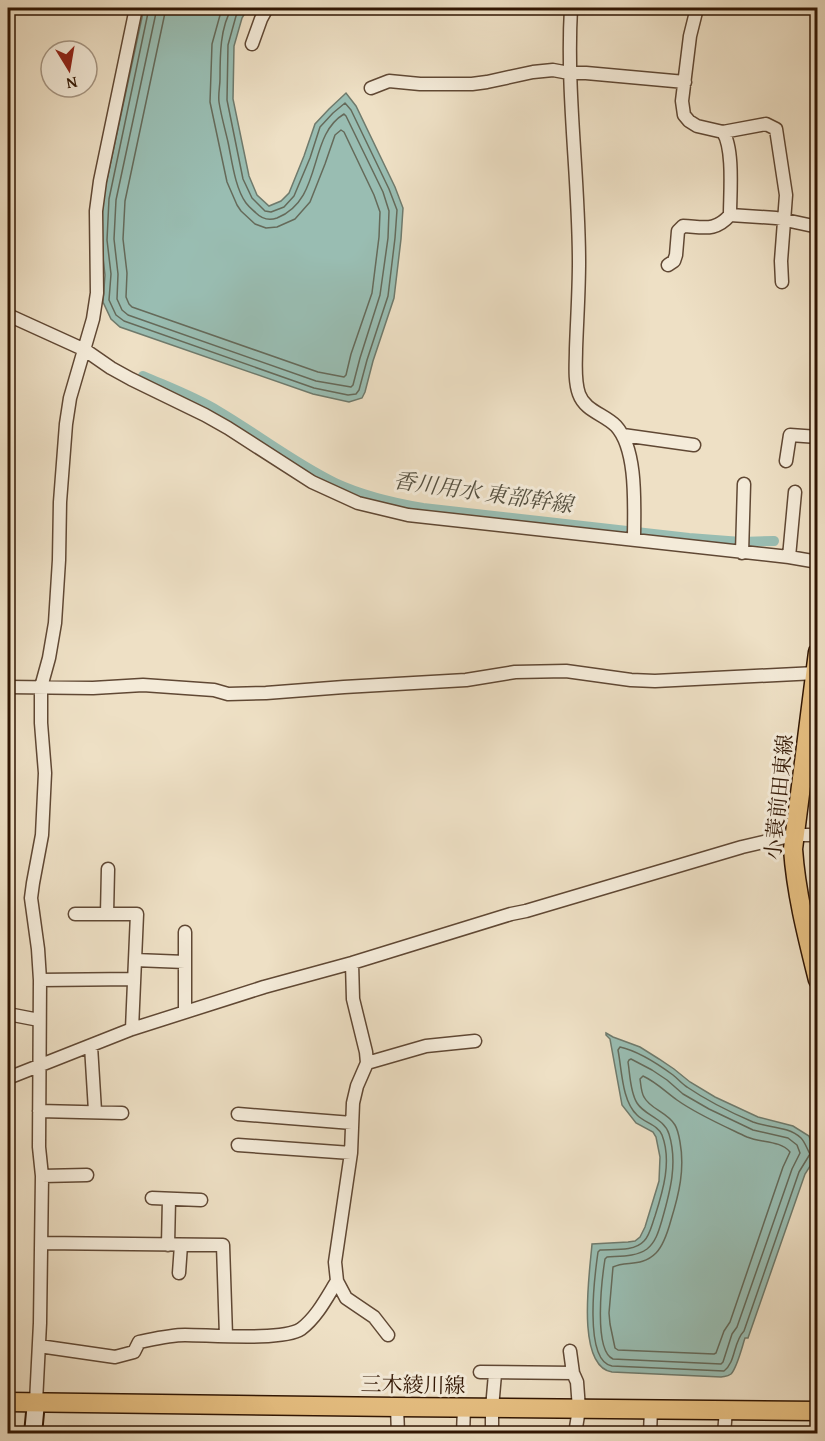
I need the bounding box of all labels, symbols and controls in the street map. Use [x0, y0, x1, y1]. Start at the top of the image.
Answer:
north arrow [39, 39, 99, 99]
text: N [64, 71, 79, 97]
water label: 香川用水 東部幹線 [391, 464, 578, 521]
street label: 小蓑前田東線 [757, 733, 801, 861]
street label: 三木綾川線 [360, 1368, 466, 1401]

